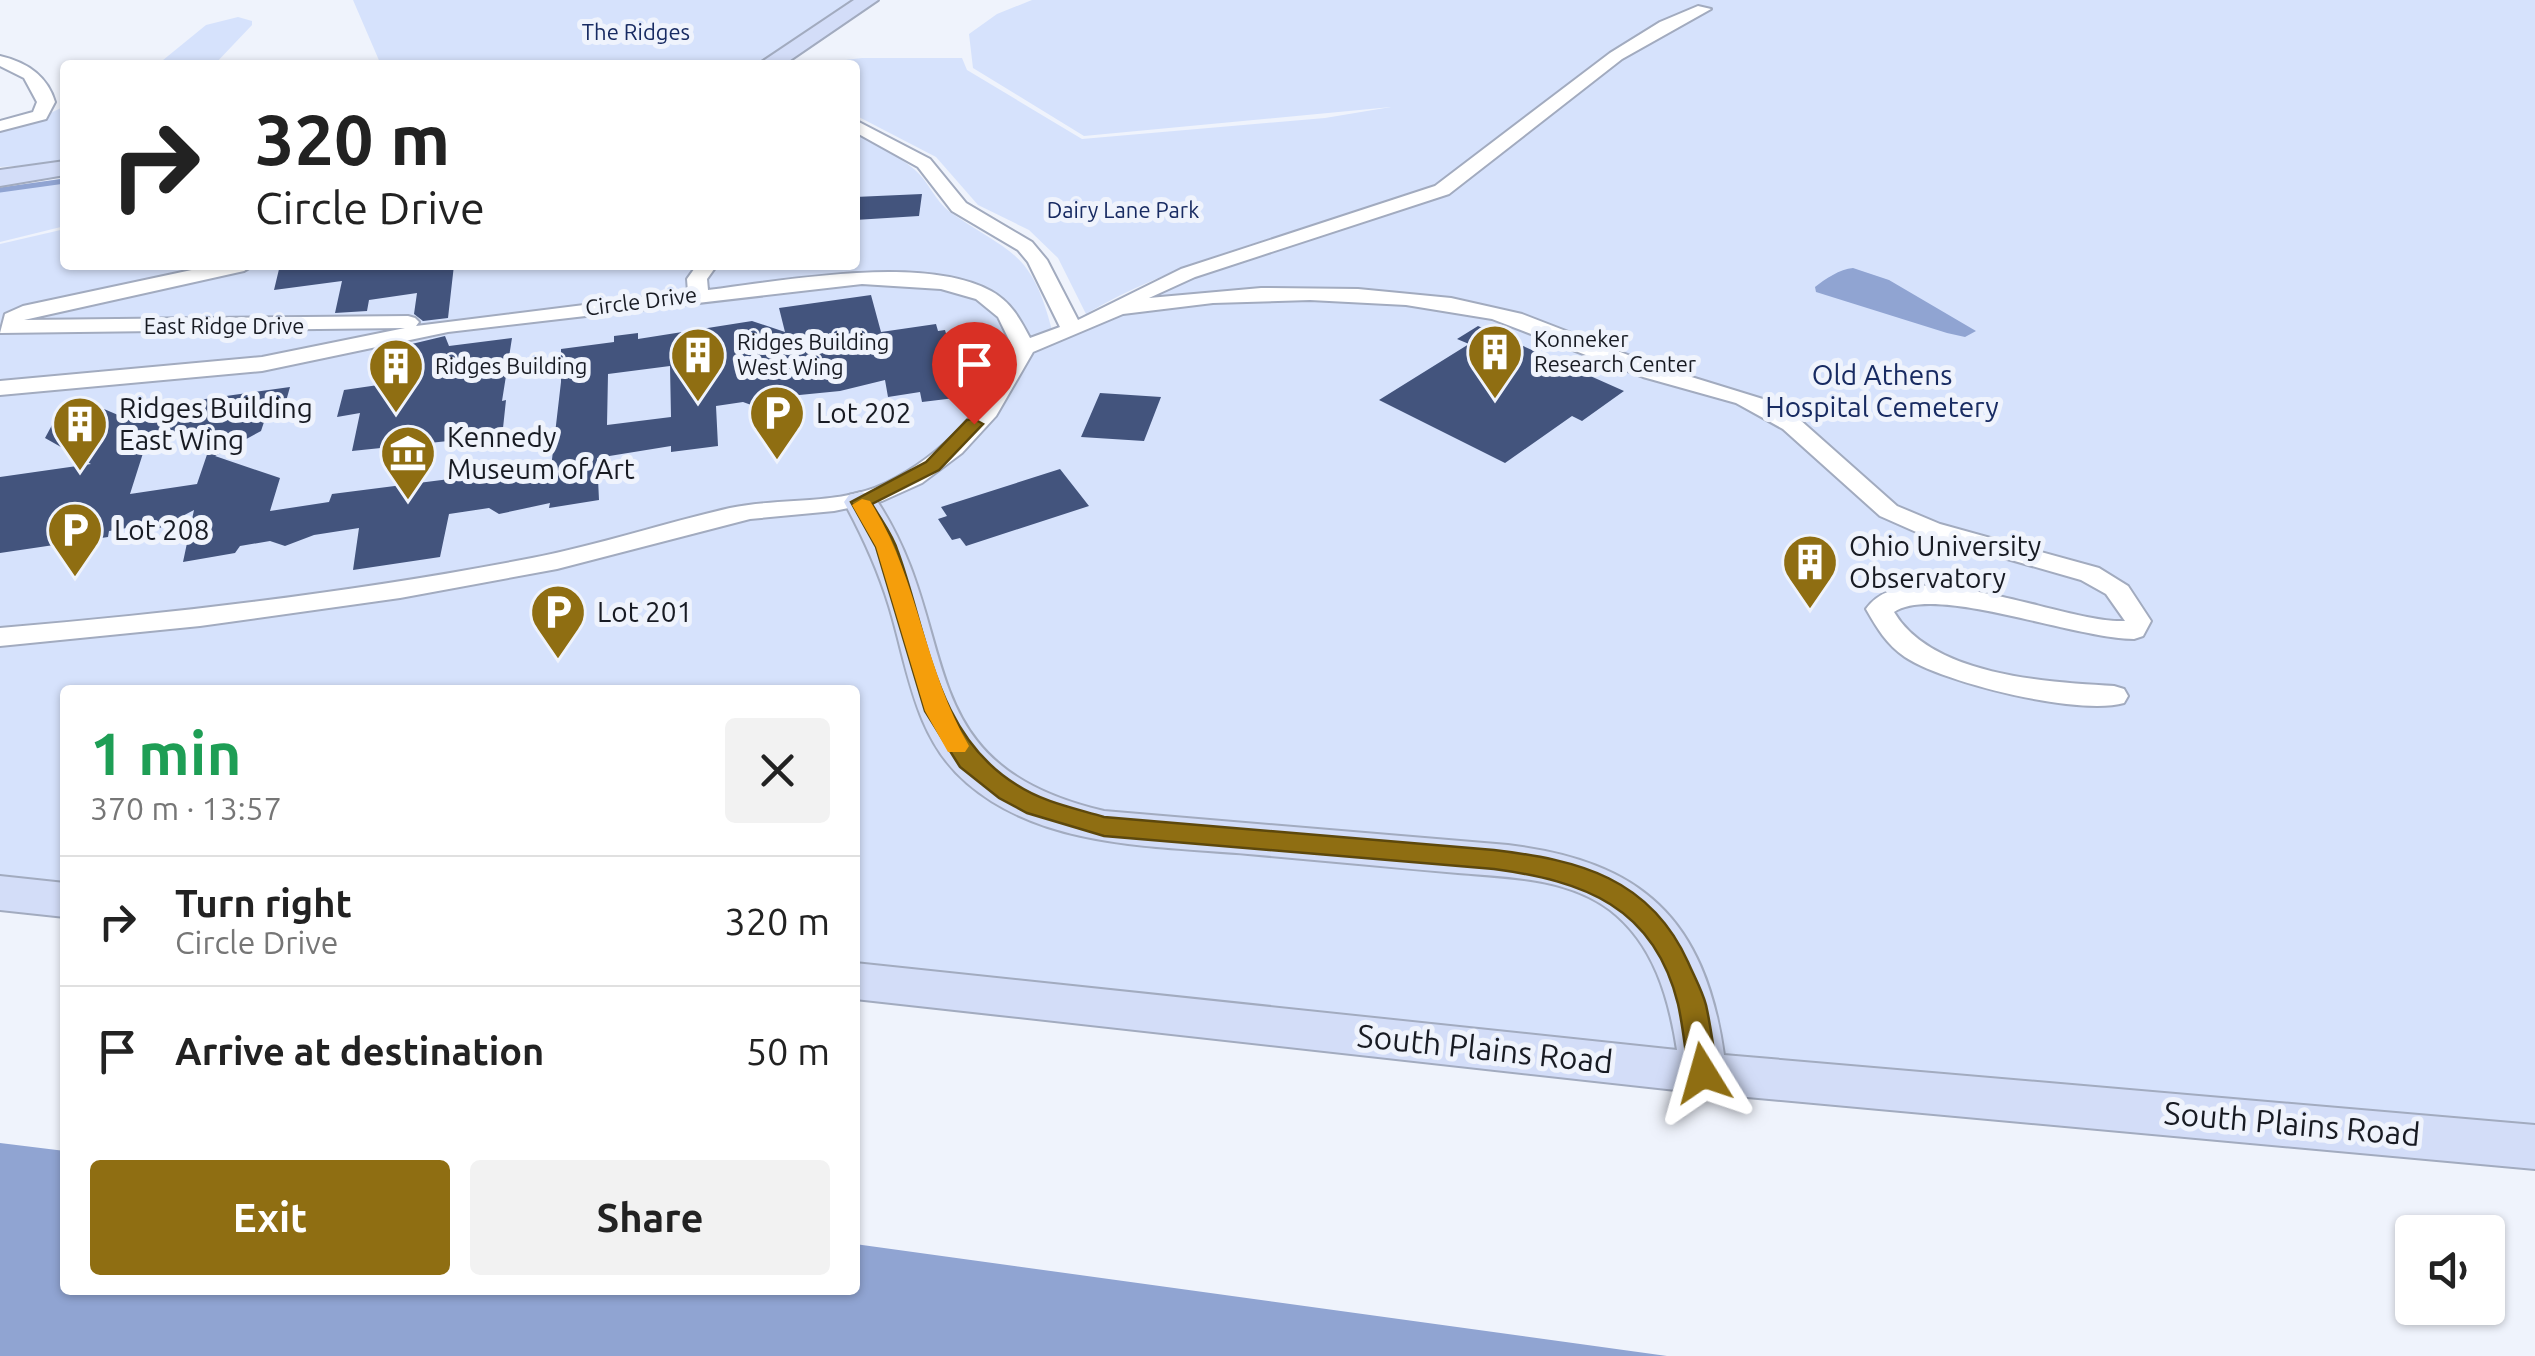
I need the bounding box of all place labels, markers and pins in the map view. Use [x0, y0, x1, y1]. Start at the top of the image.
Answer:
pin [932, 322, 1017, 425]
building icon: Konneker Research Center [1465, 322, 1525, 401]
building icon: Ridges Building West Wing [668, 325, 728, 404]
place label: Konneker Research Center [1534, 326, 1697, 376]
place label: Ridges Building West Wing [737, 329, 889, 379]
building icon: Ridges Building [366, 336, 426, 415]
place label: Ridges Building [435, 353, 587, 378]
parking icon: Lot 202 [747, 383, 807, 462]
place label: Ridges Building East Wing [119, 392, 313, 455]
building icon: Ridges Building East Wing [50, 394, 110, 473]
place label: Lot 202 [816, 397, 911, 428]
place label: Kennedy Museum of Art [447, 421, 635, 484]
museum icon: Kennedy Museum of Art [378, 423, 438, 502]
parking icon: Lot 208 [45, 500, 105, 579]
place label: Lot 208 [114, 514, 209, 545]
place label: Ohio University Observatory [1849, 530, 2041, 593]
building icon: Ohio University Observatory [1780, 532, 1840, 611]
parking icon: Lot 201 [528, 582, 588, 661]
place label: Lot 201 [597, 596, 692, 627]

